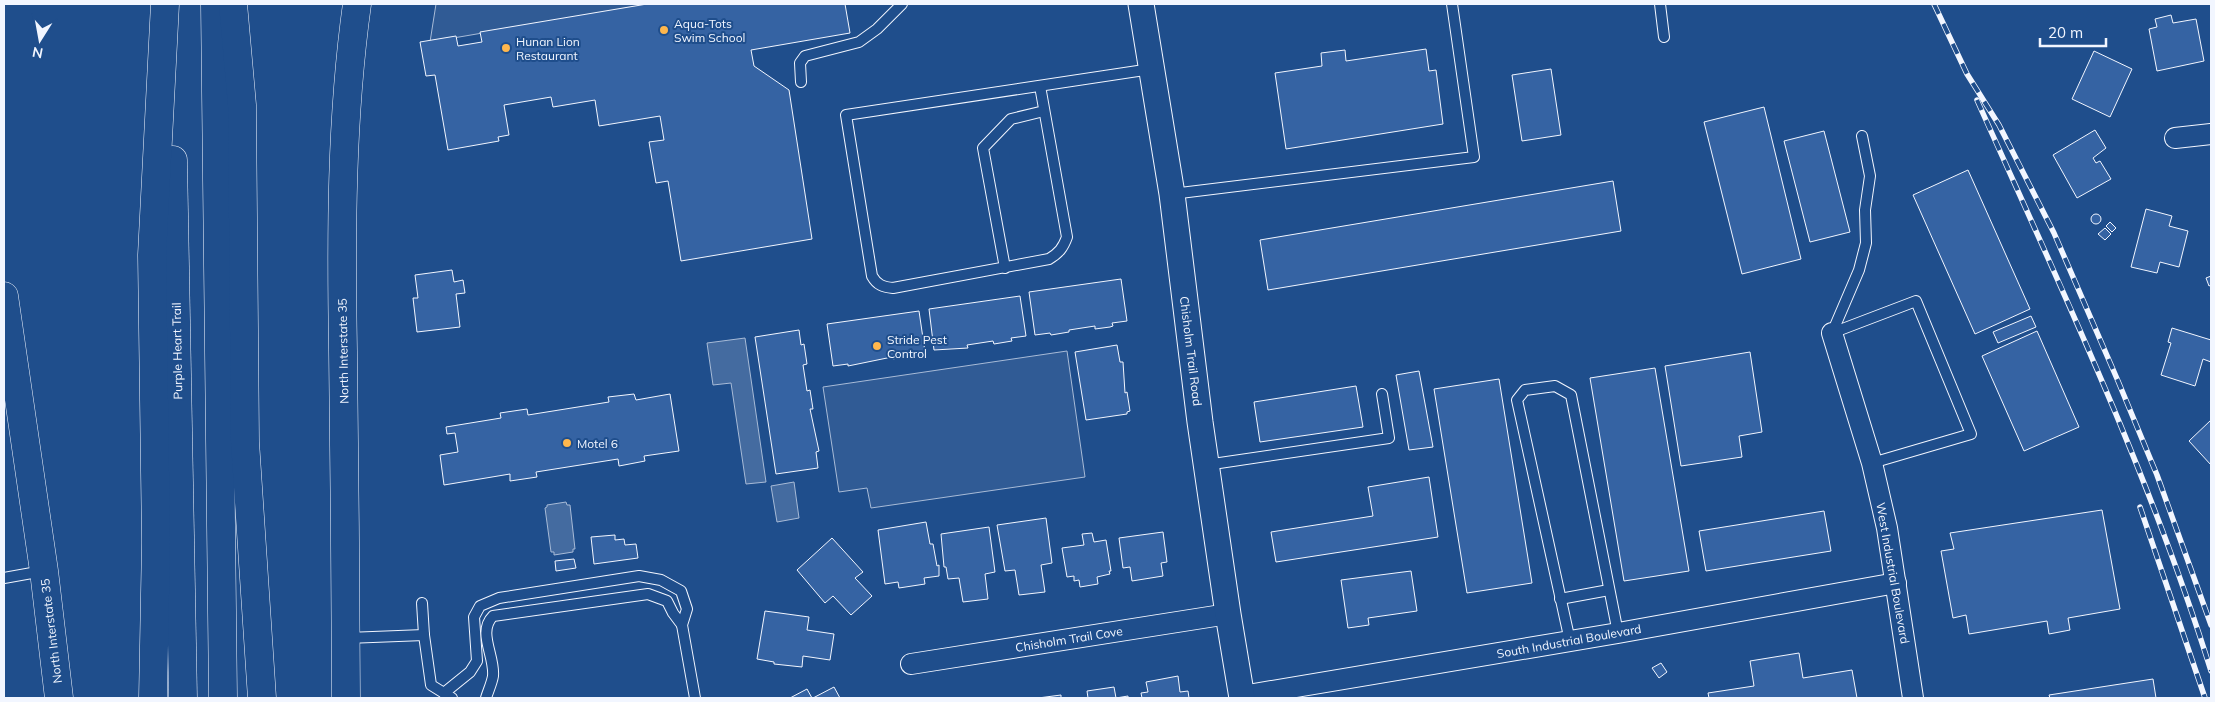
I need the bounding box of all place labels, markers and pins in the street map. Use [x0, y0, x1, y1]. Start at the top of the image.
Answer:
place label: Aqua-Tots Swim School [674, 16, 745, 45]
marker: Aqua-Tots Swim School [658, 24, 670, 36]
place label: Hunan Lion Restaurant [516, 34, 580, 63]
marker: Hunan Lion Restaurant [500, 42, 512, 54]
place label: Stride Pest Control [887, 332, 947, 361]
marker: Stride Pest Control [871, 340, 883, 352]
place label: Motel 6 [577, 436, 618, 451]
marker: Motel 6 [561, 437, 573, 449]

